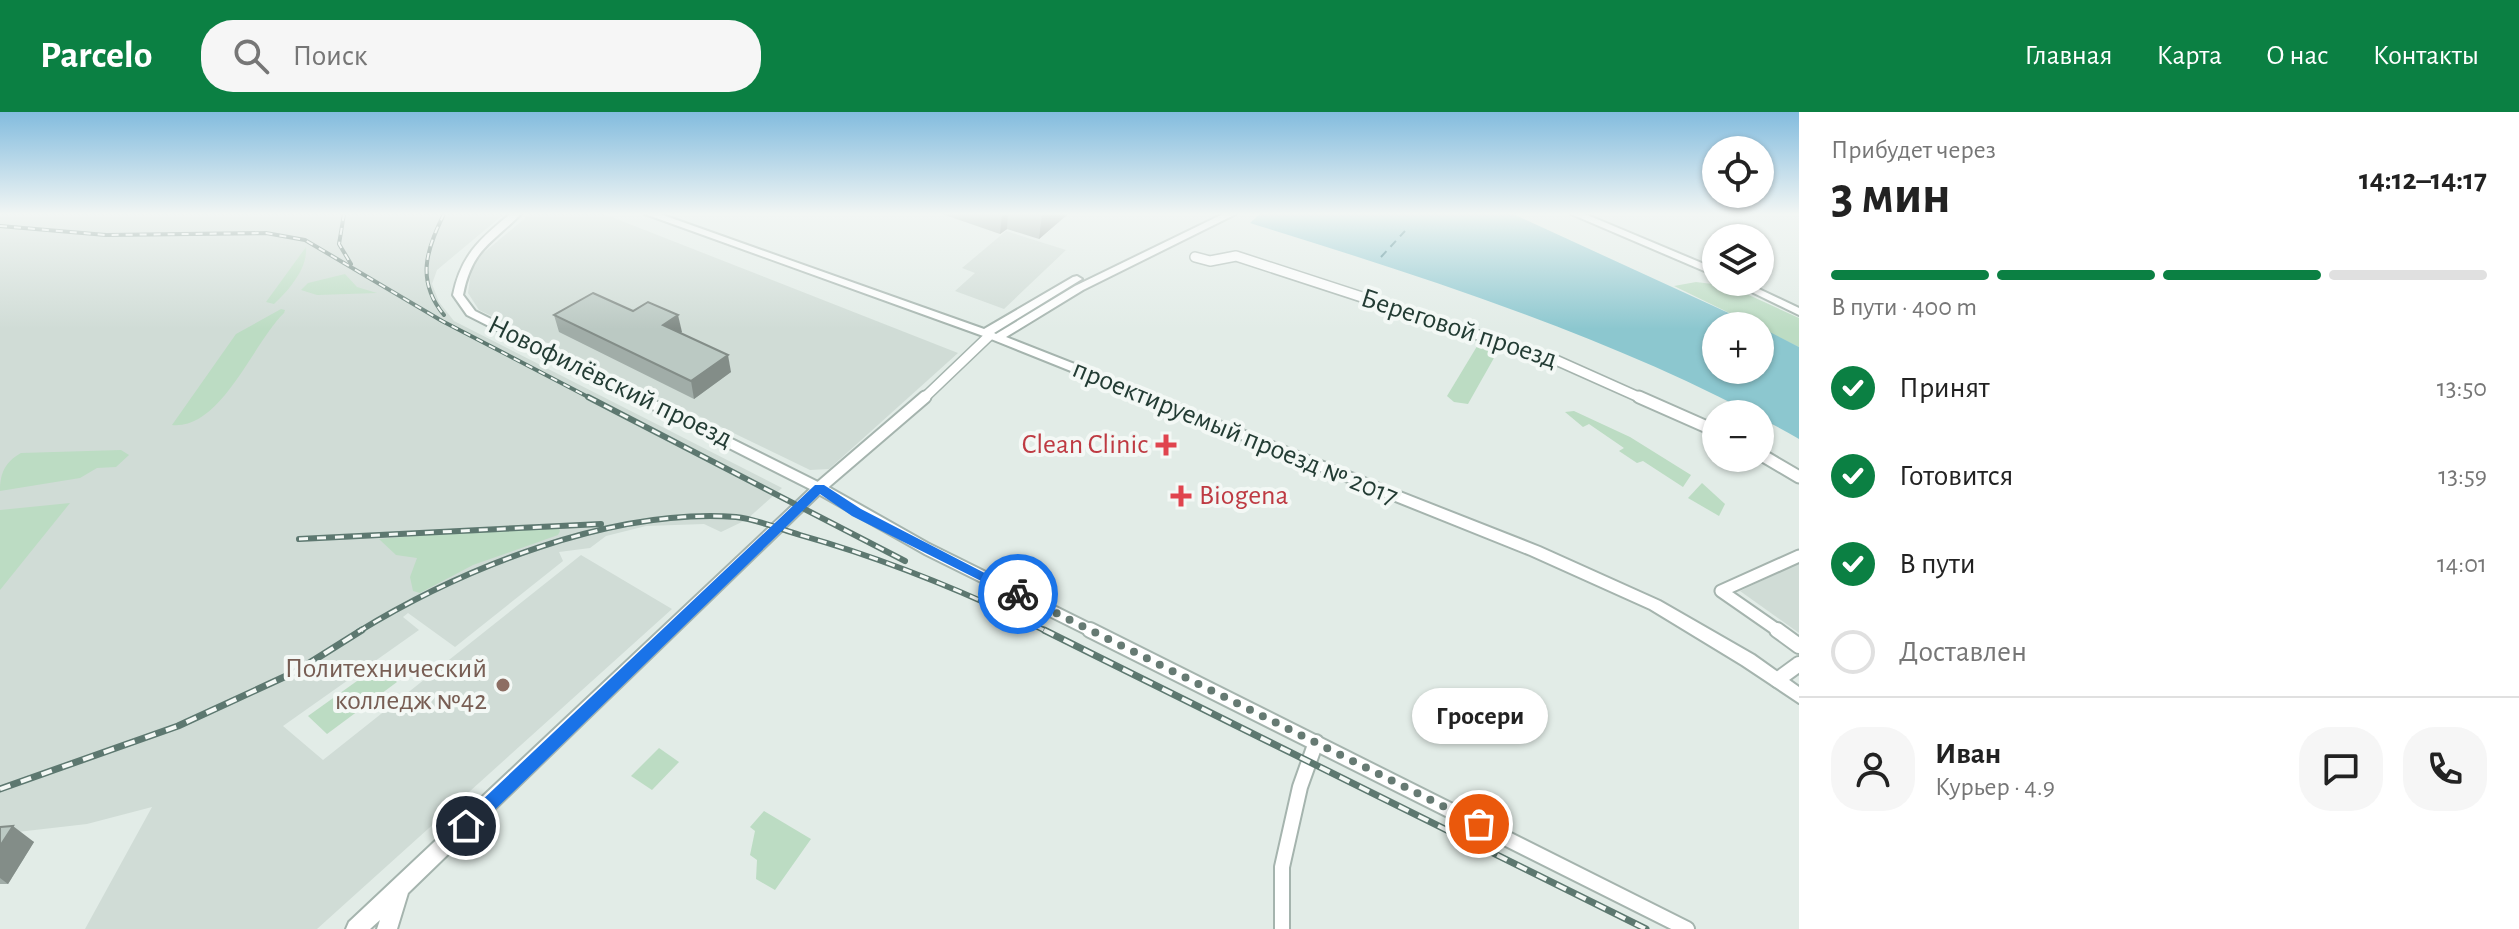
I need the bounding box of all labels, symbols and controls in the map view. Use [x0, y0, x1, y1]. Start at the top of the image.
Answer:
search box [201, 20, 761, 92]
icon: search [229, 34, 273, 78]
text: Parcelo [40, 37, 153, 75]
text: Поиск [293, 41, 368, 71]
text: Главная [2024, 42, 2112, 70]
text: Карта [2156, 42, 2222, 70]
text: О нас [2266, 42, 2329, 70]
text: Контакты [2373, 42, 2479, 70]
map controls [1702, 136, 1774, 472]
button: locate [1702, 136, 1774, 208]
text: Прибудет через [1831, 137, 1996, 163]
text: 14:12–14:17 [2359, 165, 2487, 195]
text: 3 мин [1831, 170, 1951, 222]
button: layers [1702, 224, 1774, 296]
street label: Береговой проезд [1357, 284, 1561, 374]
text: В пути · 400 m [1831, 294, 1977, 320]
street label: Новофилёвский проезд [483, 311, 737, 453]
button: + [1702, 312, 1774, 384]
street label: проектируемый проезд № 2017 [1069, 355, 1401, 511]
icon: check [1831, 366, 1875, 410]
text: Принят [1899, 373, 1990, 403]
text: 13:50 [2437, 375, 2487, 401]
button: − [1702, 400, 1774, 472]
place label: Clean Clinic [1022, 431, 1148, 459]
marker: Clean Clinic [1155, 434, 1177, 456]
icon: check [1831, 454, 1875, 498]
text: Готовится [1899, 461, 2013, 491]
text: 13:59 [2438, 463, 2487, 489]
place label: Biogena [1199, 482, 1289, 510]
marker: Biogena [1170, 485, 1192, 507]
icon: check [1831, 542, 1875, 586]
text: В пути [1899, 549, 1976, 579]
text: 14:01 [2437, 551, 2487, 577]
courier [978, 554, 1058, 634]
icon: bike [996, 572, 1040, 616]
text: Доставлен [1899, 637, 2027, 667]
place label: Политехнический колледж №42 [285, 655, 487, 715]
marker: Политехнический колледж №42 [494, 676, 512, 694]
callout: Гросери [1411, 688, 1547, 744]
text: Гросери [1436, 703, 1524, 729]
button: person [1831, 727, 1915, 811]
button: chat [2299, 727, 2383, 811]
button: phone [2403, 727, 2487, 811]
text: Иван [1935, 739, 2001, 769]
text: Курьер · 4.9 [1935, 774, 2055, 800]
pin [1445, 790, 1513, 858]
pin [432, 792, 500, 860]
icon: bag [1457, 802, 1501, 846]
icon: home [444, 804, 488, 848]

